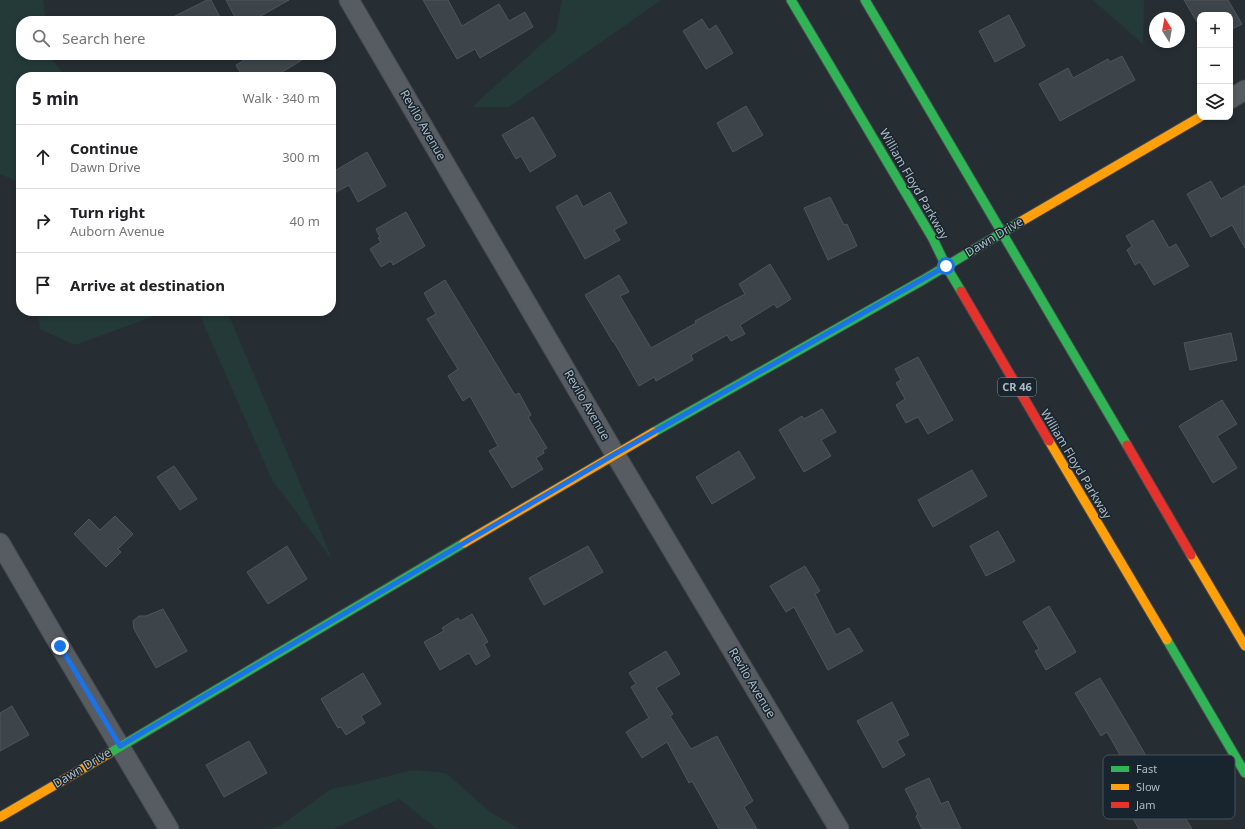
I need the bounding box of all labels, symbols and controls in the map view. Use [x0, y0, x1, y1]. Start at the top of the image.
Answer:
north arrow [1149, 12, 1185, 48]
map controls [1197, 12, 1233, 120]
button: + [1197, 12, 1233, 48]
search box [16, 16, 336, 60]
icon: search [30, 27, 52, 49]
text: Search here [62, 28, 145, 48]
button: − [1197, 48, 1233, 84]
button: layers [1197, 84, 1233, 120]
street label: Revilo Avenue [396, 86, 451, 163]
text: 5 min [32, 87, 79, 110]
text: Walk · 340 m [242, 89, 320, 107]
street label: William Floyd Parkway [876, 125, 954, 243]
text: Continue [70, 138, 138, 158]
icon: ahead [32, 146, 54, 168]
text: 300 m [282, 148, 320, 166]
text: Dawn Drive [70, 158, 141, 176]
text: Turn right [70, 202, 145, 222]
icon: right [32, 210, 54, 232]
text: 40 m [290, 212, 320, 230]
street label: Dawn Drive [961, 212, 1026, 261]
text: Auborn Avenue [70, 222, 165, 240]
route start [937, 257, 955, 275]
icon: arrive [32, 274, 54, 296]
text: Arrive at destination [70, 275, 225, 295]
street label: Revilo Avenue [560, 366, 615, 443]
road number: CR 46 [998, 378, 1036, 396]
street label: William Floyd Parkway [1037, 406, 1116, 523]
route end [51, 637, 69, 655]
street label: Revilo Avenue [725, 645, 780, 721]
street label: Dawn Drive [49, 743, 114, 792]
legend [1103, 755, 1235, 819]
text: Fast [1136, 761, 1157, 776]
text: Slow [1136, 779, 1160, 794]
text: Jam [1135, 797, 1155, 812]

